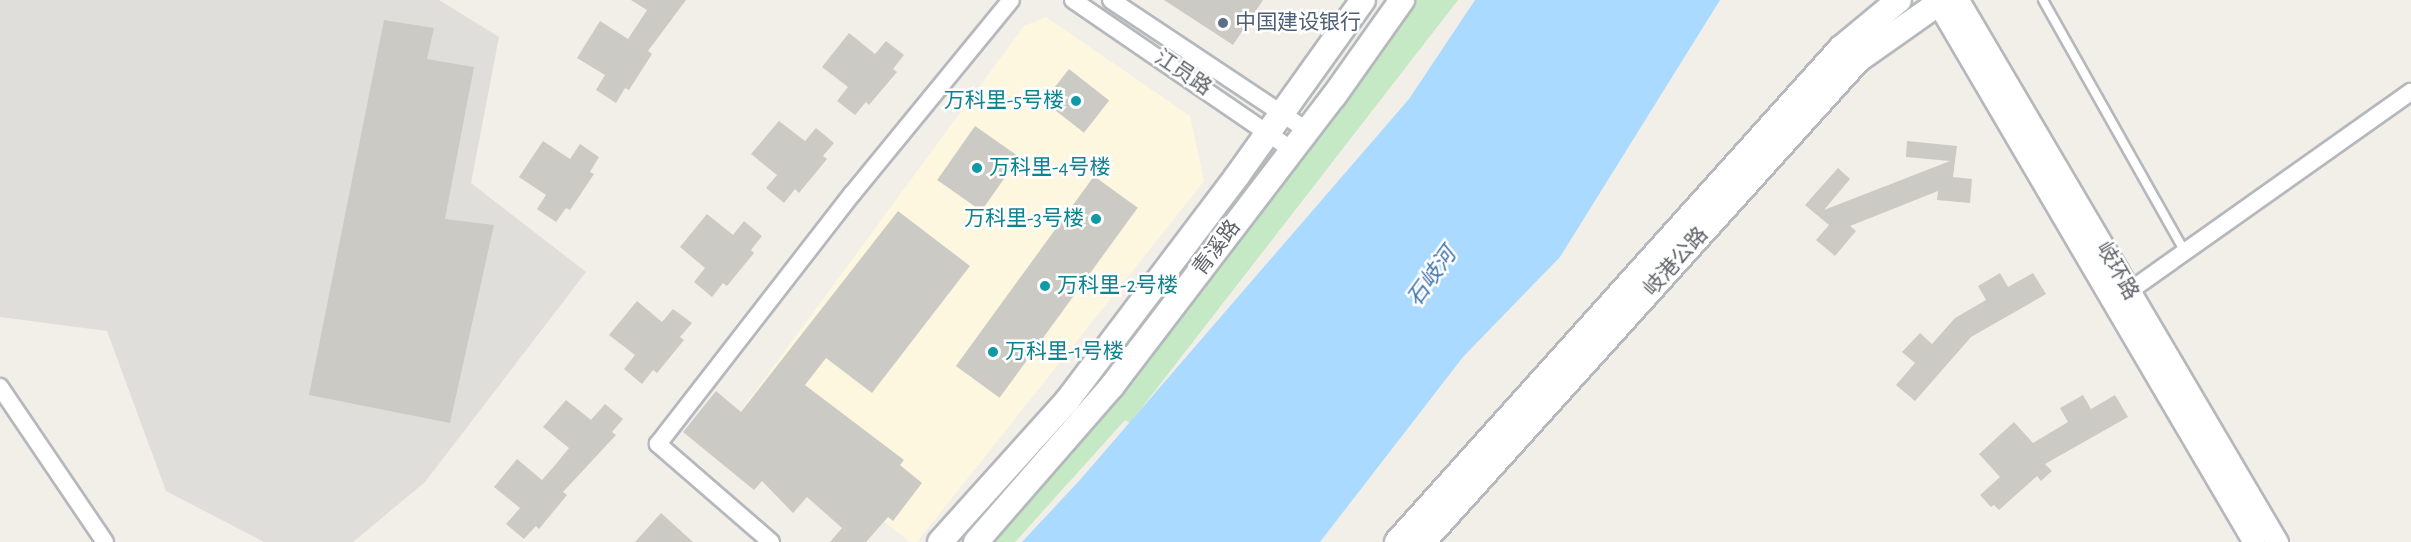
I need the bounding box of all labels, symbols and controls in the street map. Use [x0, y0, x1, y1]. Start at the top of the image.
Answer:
place label: 中国建设银行 [1235, 10, 1361, 36]
marker: 中国建设银行 [1216, 16, 1230, 30]
street label: 江员路 [1150, 45, 1216, 101]
place label: 万科里-5号楼 [944, 88, 1064, 114]
marker: 万科里-5号楼 [1069, 94, 1083, 108]
place label: 万科里-4号楼 [989, 155, 1111, 181]
marker: 万科里-4号楼 [970, 161, 984, 175]
place label: 万科里-3号楼 [964, 206, 1084, 232]
marker: 万科里-3号楼 [1089, 212, 1103, 226]
street label: 青溪路 [1188, 215, 1246, 281]
street label: 岐港公路 [1639, 222, 1713, 302]
street label: 岐环路 [2090, 237, 2144, 305]
water label: 石岐河 [1402, 243, 1462, 311]
place label: 万科里-2号楼 [1057, 273, 1178, 299]
marker: 万科里-2号楼 [1038, 279, 1052, 293]
place label: 万科里-1号楼 [1005, 339, 1124, 365]
marker: 万科里-1号楼 [986, 345, 1000, 359]

